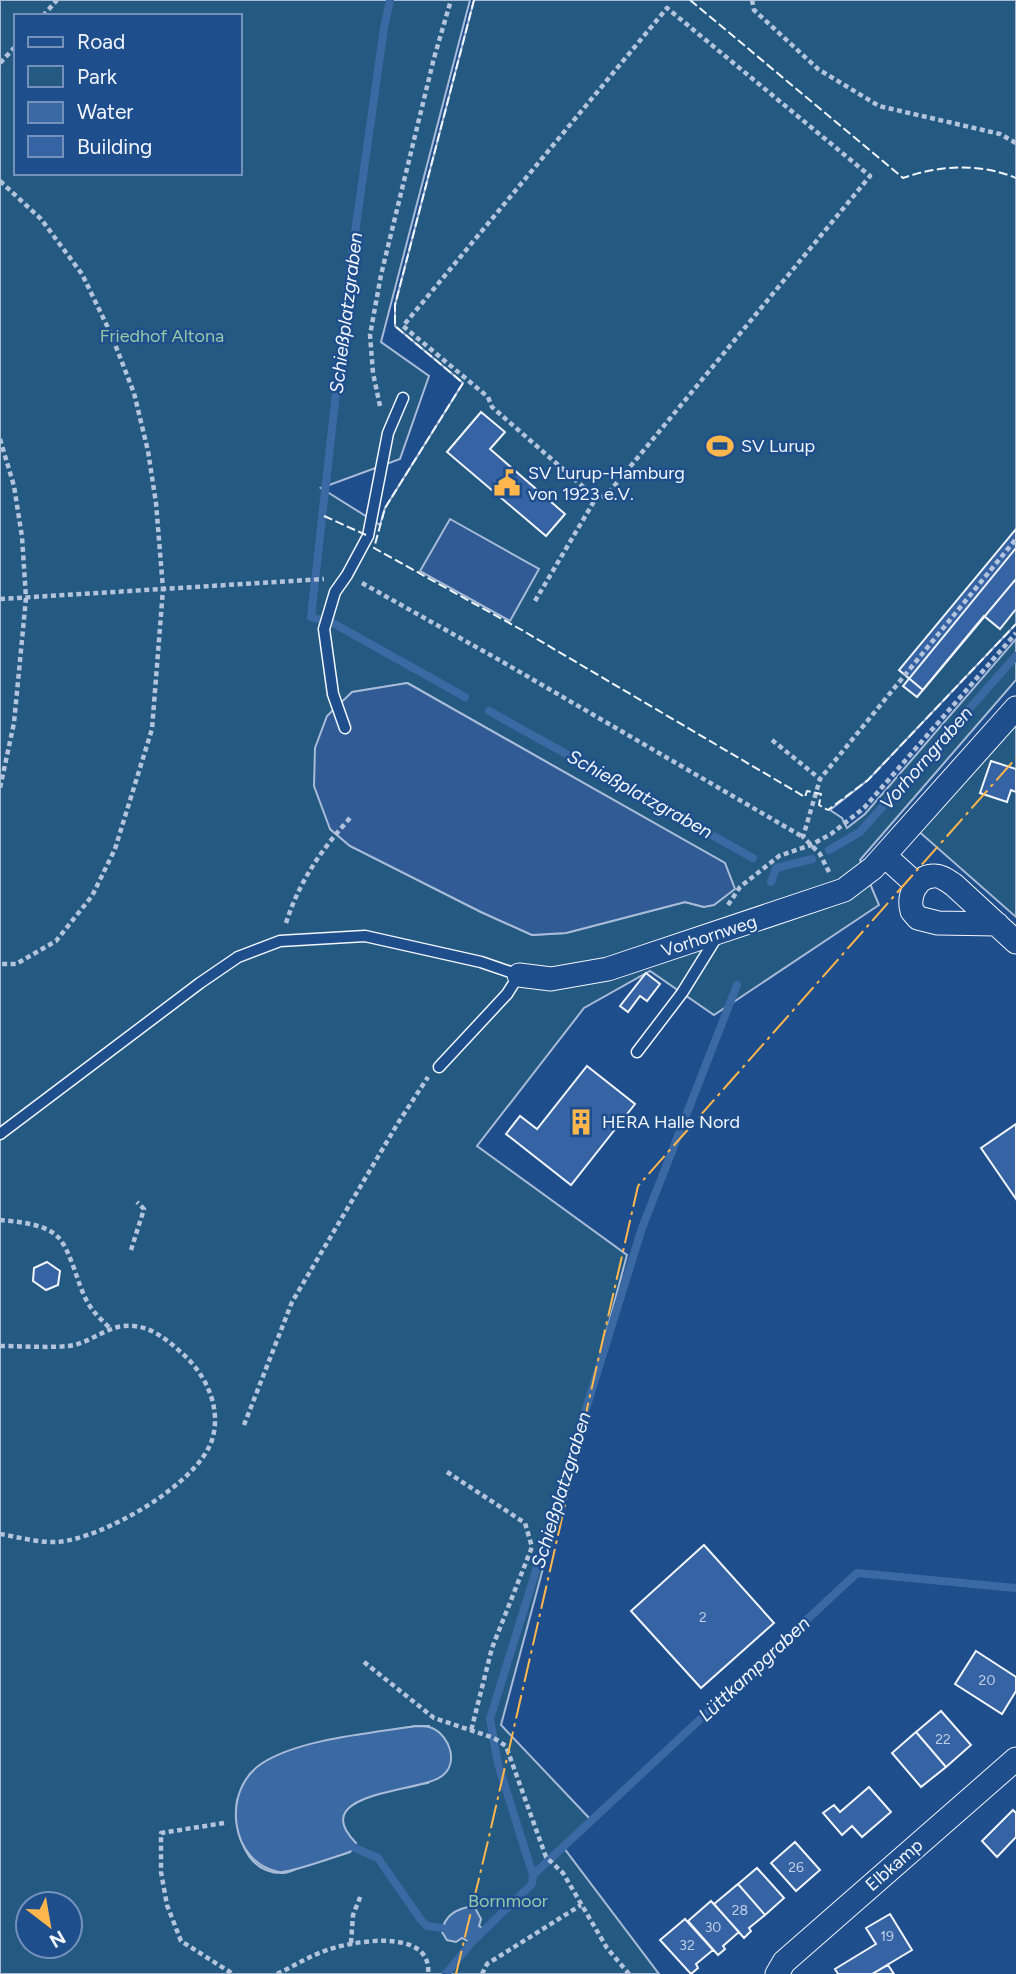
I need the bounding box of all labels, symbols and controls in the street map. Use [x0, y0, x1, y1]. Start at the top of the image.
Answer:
legend [14, 14, 242, 175]
text: Road [77, 29, 125, 54]
text: Park [77, 64, 118, 89]
text: Water [77, 99, 133, 124]
text: Building [77, 134, 152, 159]
water label: Schießplatzgraben [325, 231, 367, 395]
park label: Friedhof Altona [100, 325, 224, 347]
sports icon: SV Lurup [705, 431, 735, 461]
place label: SV Lurup [741, 435, 815, 457]
place label: SV Lurup-Hamburg von 1923 e.V. [528, 462, 685, 505]
public building icon: SV Lurup-Hamburg von 1923 e.V. [492, 468, 522, 498]
water label: Vorhorngraben [875, 701, 977, 814]
water label: Schießplatzgraben [563, 745, 717, 844]
street label: Vorhornweg [658, 910, 760, 962]
building icon: HERA Halle Nord [566, 1107, 596, 1137]
place label: HERA Halle Nord [602, 1111, 740, 1133]
water label: Schießplatzgraben [526, 1409, 596, 1571]
house number: 2 [699, 1609, 707, 1626]
water label: Lüttkampgraben [694, 1611, 815, 1726]
house number: 20 [979, 1672, 995, 1689]
house number: 22 [935, 1731, 951, 1748]
street label: Elbkamp [861, 1834, 927, 1896]
house number: 26 [788, 1859, 804, 1876]
north arrow [14, 1890, 84, 1960]
park label: Bornmoor [468, 1890, 548, 1912]
house number: 28 [732, 1902, 748, 1919]
house number: 30 [705, 1919, 721, 1936]
text: N [45, 1926, 70, 1953]
house number: 19 [880, 1928, 894, 1945]
house number: 32 [679, 1937, 695, 1954]

